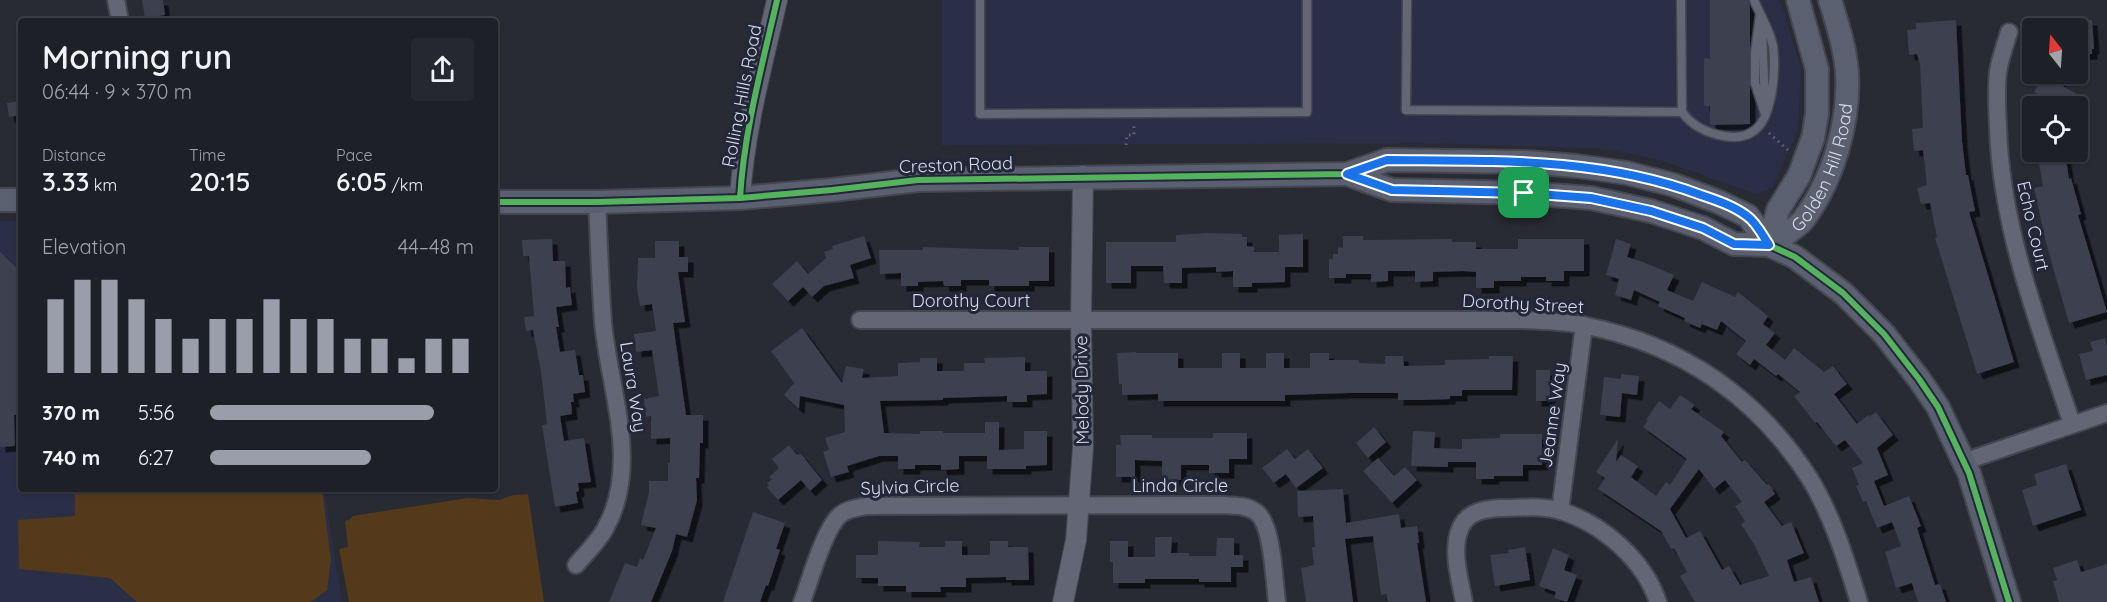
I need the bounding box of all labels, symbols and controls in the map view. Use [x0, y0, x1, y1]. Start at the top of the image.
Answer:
north arrow [2022, 18, 2088, 84]
map controls [2022, 18, 2088, 162]
street label: Rolling Hills Road [716, 23, 767, 169]
text: Morning run [42, 36, 232, 77]
button: share [411, 38, 474, 101]
text: 06:44 · 9 × 370 m [42, 79, 192, 104]
button: locate [2022, 96, 2088, 162]
street label: Golden Hill Road [1786, 102, 1857, 237]
text: Distance [42, 145, 106, 165]
text: Time [189, 145, 226, 165]
text: Pace [336, 145, 372, 165]
street label: Creston Road [899, 151, 1013, 178]
text: 3.33 [42, 165, 89, 198]
text: 20:15 [189, 165, 251, 198]
text: 6:05 [336, 165, 387, 198]
pin [1498, 167, 1549, 218]
text: km [89, 175, 117, 195]
text: /km [387, 175, 423, 195]
icon: arrive [1507, 176, 1540, 209]
street label: Echo Court [2012, 179, 2055, 273]
text: Elevation [42, 234, 126, 259]
text: 44–48 m [398, 234, 474, 259]
street label: Dorothy Court [912, 289, 1030, 312]
street label: Dorothy Street [1462, 289, 1585, 318]
street label: Melody Drive [1069, 335, 1094, 445]
street label: Laura Way [615, 340, 652, 434]
street label: Jeanne Way [1534, 361, 1571, 469]
text: 370 m [42, 400, 100, 425]
text: 5:56 [138, 400, 174, 425]
text: 740 m [42, 445, 100, 470]
text: 6:27 [138, 445, 173, 470]
street label: Sylvia Circle [860, 473, 960, 500]
street label: Linda Circle [1132, 474, 1228, 497]

